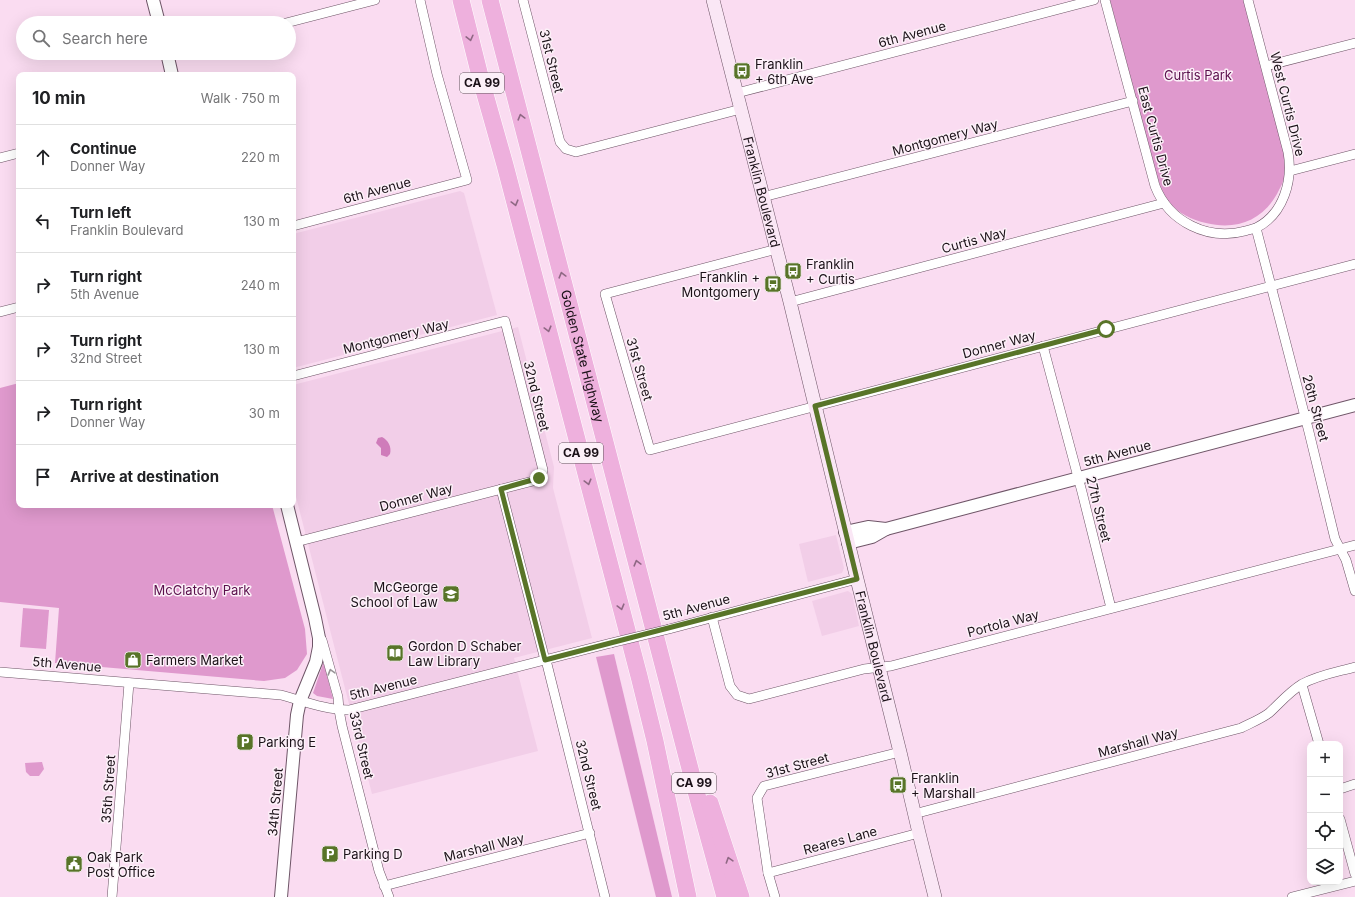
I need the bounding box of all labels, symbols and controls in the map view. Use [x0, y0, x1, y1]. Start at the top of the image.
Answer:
search box [16, 16, 296, 60]
street label: 6th Avenue [876, 17, 948, 51]
icon: search [30, 27, 52, 49]
street label: 31st Street [536, 28, 568, 94]
text: Search here [62, 29, 148, 48]
one-way arrow [466, 35, 474, 41]
street label: West Curtis Drive [1267, 50, 1309, 158]
place label: Franklin + 6th Ave [755, 56, 814, 87]
bus stop icon: Franklin + 6th Ave [732, 61, 752, 81]
park label: Curtis Park [1164, 67, 1232, 83]
road number: CA 99 [460, 73, 504, 93]
street label: East Curtis Drive [1135, 85, 1177, 187]
text: 10 min [32, 88, 86, 108]
text: Walk · 750 m [201, 90, 280, 106]
one-way arrow [517, 114, 525, 120]
street label: Montgomery Way [890, 115, 1000, 159]
street label: Franklin Boulevard [740, 135, 784, 249]
text: Continue [70, 139, 137, 158]
icon: ahead [32, 146, 54, 168]
text: 220 m [241, 149, 280, 165]
text: Donner Way [70, 158, 145, 174]
street label: 6th Avenue [341, 173, 413, 207]
one-way arrow [510, 199, 519, 206]
text: Turn left [70, 203, 131, 222]
icon: left [32, 210, 54, 232]
text: 130 m [243, 213, 280, 229]
text: Franklin Boulevard [70, 222, 184, 238]
street label: Curtis Way [940, 224, 1008, 256]
place label: Franklin + Curtis [806, 256, 855, 287]
bus stop icon: Franklin + Curtis [783, 261, 803, 281]
text: Turn right [70, 267, 142, 286]
place label: Franklin + Montgomery [682, 269, 760, 300]
one-way arrow [558, 272, 566, 278]
icon: right [32, 274, 54, 296]
bus stop icon: Franklin + Montgomery [763, 274, 783, 294]
text: 240 m [241, 277, 280, 293]
text: 5th Avenue [70, 286, 139, 302]
street label: Golden State Highway [558, 288, 608, 424]
street label: Montgomery Way [341, 315, 451, 357]
route start [1097, 320, 1115, 338]
one-way arrow [543, 325, 552, 332]
street label: Donner Way [961, 327, 1037, 361]
text: Turn right [70, 331, 142, 350]
street label: 31st Street [623, 336, 657, 402]
icon: right [32, 338, 54, 360]
text: 130 m [243, 341, 280, 357]
text: 32nd Street [70, 350, 142, 366]
street label: 32nd Street [521, 359, 553, 433]
street label: 26th Street [1299, 373, 1333, 443]
text: Turn right [70, 395, 142, 414]
icon: right [32, 402, 54, 424]
text: 30 m [249, 405, 280, 421]
text: Donner Way [70, 414, 145, 430]
street label: 5th Avenue [1082, 436, 1152, 470]
road number: CA 99 [559, 443, 603, 463]
icon: arrive [32, 466, 54, 488]
text: Arrive at destination [70, 467, 219, 486]
route end [530, 469, 548, 487]
street label: 27th Street [1083, 474, 1115, 544]
one-way arrow [583, 478, 592, 485]
street label: Donner Way [378, 480, 454, 514]
one-way arrow [633, 560, 642, 567]
place label: McGeorge School of Law [351, 579, 438, 610]
park label: McClatchy Park [154, 582, 250, 598]
school or university icon: McGeorge School of Law [441, 584, 461, 604]
street label: Franklin Boulevard [852, 589, 895, 703]
street label: 5th Avenue [661, 590, 731, 624]
one-way arrow [616, 604, 625, 611]
street label: Portola Way [965, 606, 1041, 640]
place label: Gordon D Schaber Law Library [408, 638, 522, 669]
library icon: Gordon D Schaber Law Library [385, 643, 405, 663]
shop icon: Farmers Market [123, 650, 143, 670]
place label: Farmers Market [146, 652, 243, 668]
street label: 5th Avenue [32, 653, 102, 675]
one-way arrow [327, 669, 336, 676]
street label: 5th Avenue [348, 671, 418, 703]
street label: 33rd Street [346, 710, 378, 780]
street label: Marshall Way [1096, 724, 1180, 760]
parking icon: Parking E [235, 732, 255, 752]
place label: Parking E [258, 734, 316, 750]
street label: 32nd Street [573, 738, 605, 812]
map controls [1307, 741, 1343, 885]
button: + [1307, 741, 1343, 777]
street label: 31st Street [764, 749, 830, 781]
street label: 35th Street [98, 754, 118, 824]
street label: 34th Street [264, 767, 286, 837]
place label: Franklin + Marshall [911, 770, 975, 801]
road number: CA 99 [672, 773, 716, 793]
bus stop icon: Franklin + Marshall [888, 775, 908, 795]
button: − [1307, 777, 1343, 813]
button: locate [1307, 813, 1343, 849]
street label: Reares Lane [801, 822, 879, 858]
street label: Marshall Way [442, 829, 526, 865]
parking icon: Parking D [320, 844, 340, 864]
place label: Parking D [343, 846, 403, 862]
place label: Oak Park Post Office [87, 849, 155, 880]
button: layers [1307, 849, 1343, 885]
public building icon: Oak Park Post Office [64, 854, 84, 874]
one-way arrow [725, 857, 734, 864]

